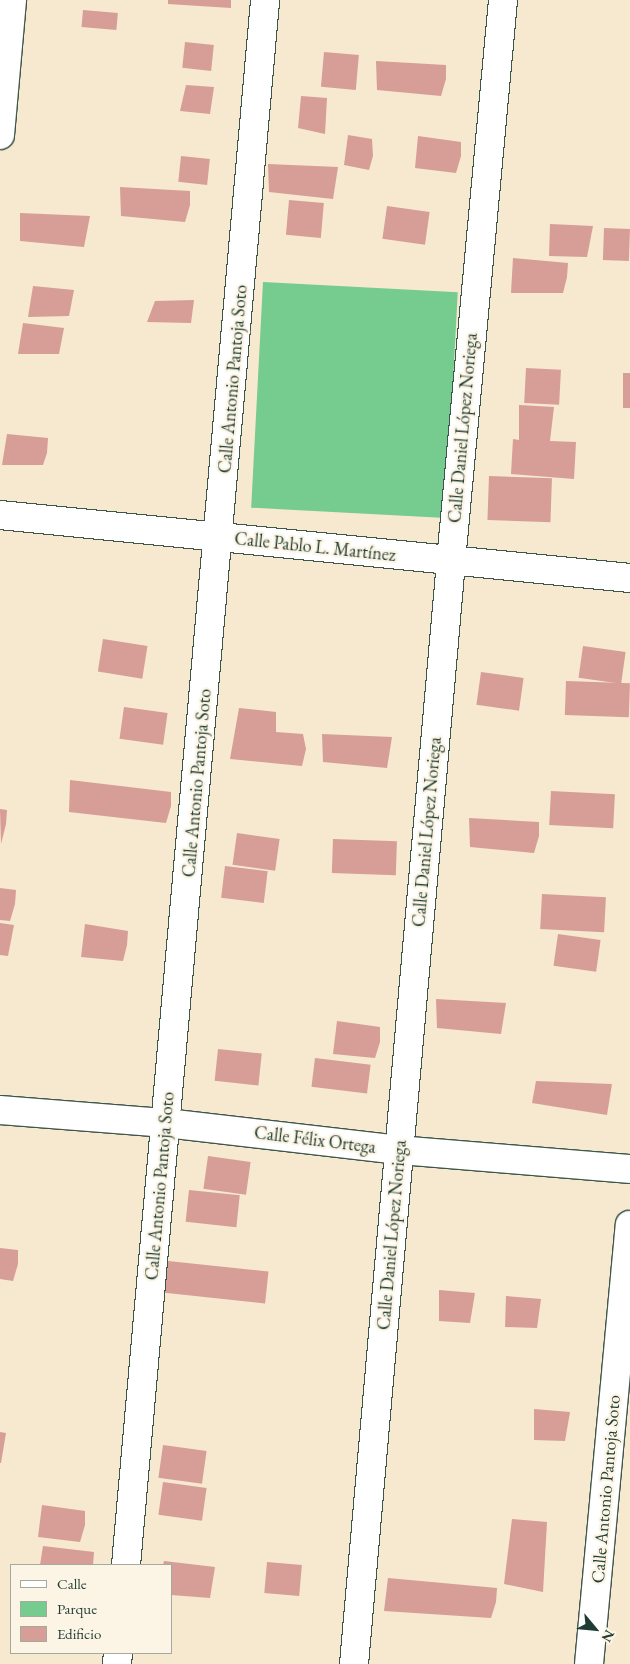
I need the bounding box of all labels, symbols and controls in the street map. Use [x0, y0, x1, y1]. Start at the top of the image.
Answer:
street label: Calle Antonio Pantoja Soto [214, 284, 252, 474]
street label: Calle Daniel López Noriega [444, 332, 482, 524]
street label: Calle Pablo L. Martínez [233, 528, 397, 566]
street label: Calle Antonio Pantoja Soto [178, 688, 216, 878]
street label: Calle Daniel López Noriega [408, 736, 446, 928]
street label: Calle Antonio Pantoja Soto [141, 1091, 179, 1281]
street label: Calle Félix Ortega [253, 1122, 377, 1158]
street label: Calle Daniel López Noriega [373, 1139, 411, 1331]
street label: Calle Antonio Pantoja Soto [587, 1394, 625, 1584]
legend [10, 1564, 172, 1654]
text: Calle [57, 1574, 87, 1593]
text: Parque [57, 1599, 97, 1618]
north arrow [570, 1604, 620, 1654]
text: Edificio [57, 1624, 101, 1643]
text: N [598, 1627, 619, 1645]

